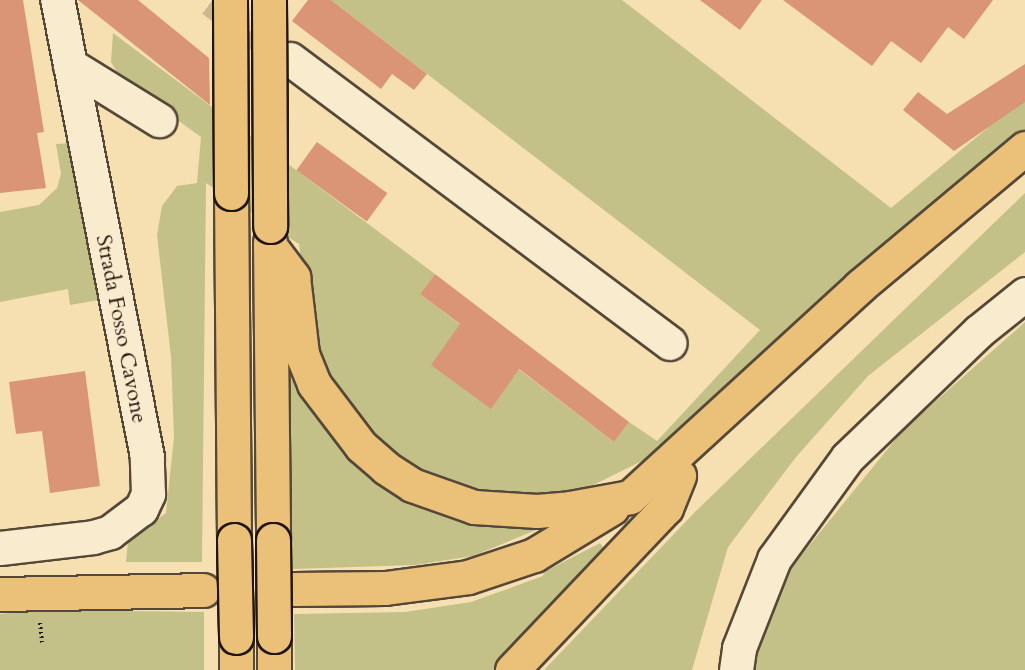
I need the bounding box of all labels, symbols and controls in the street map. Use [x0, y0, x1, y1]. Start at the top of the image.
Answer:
street label: Strada Fosso Cavone [90, 233, 152, 425]

